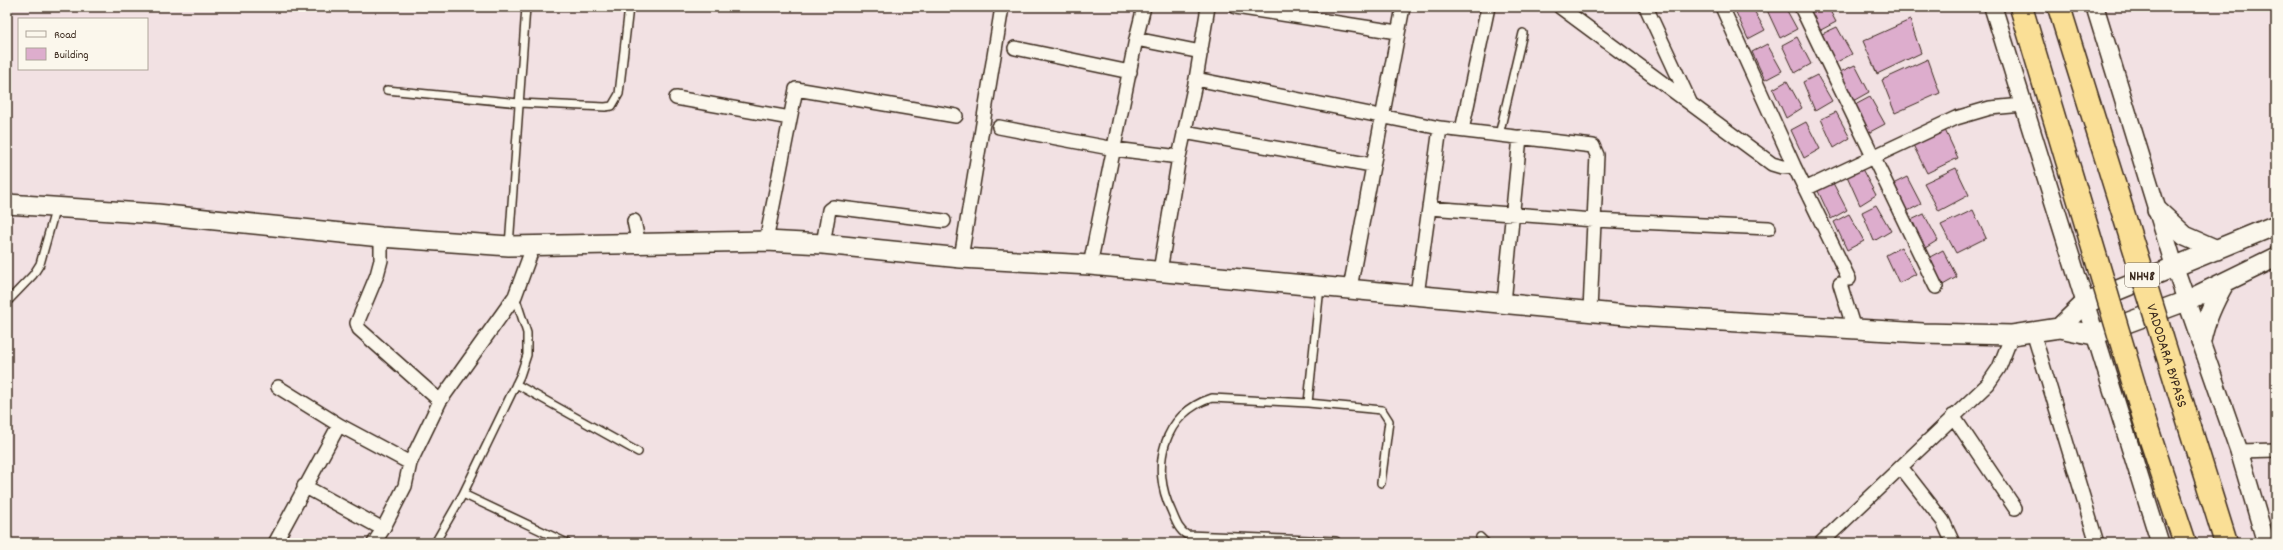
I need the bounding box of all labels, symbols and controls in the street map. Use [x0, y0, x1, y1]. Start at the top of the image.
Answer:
legend [18, 18, 148, 70]
text: Road [54, 27, 76, 44]
text: Building [54, 47, 89, 64]
road number: NH48 [2125, 263, 2159, 287]
street label: VADODARA BYPASS [2139, 301, 2192, 411]

